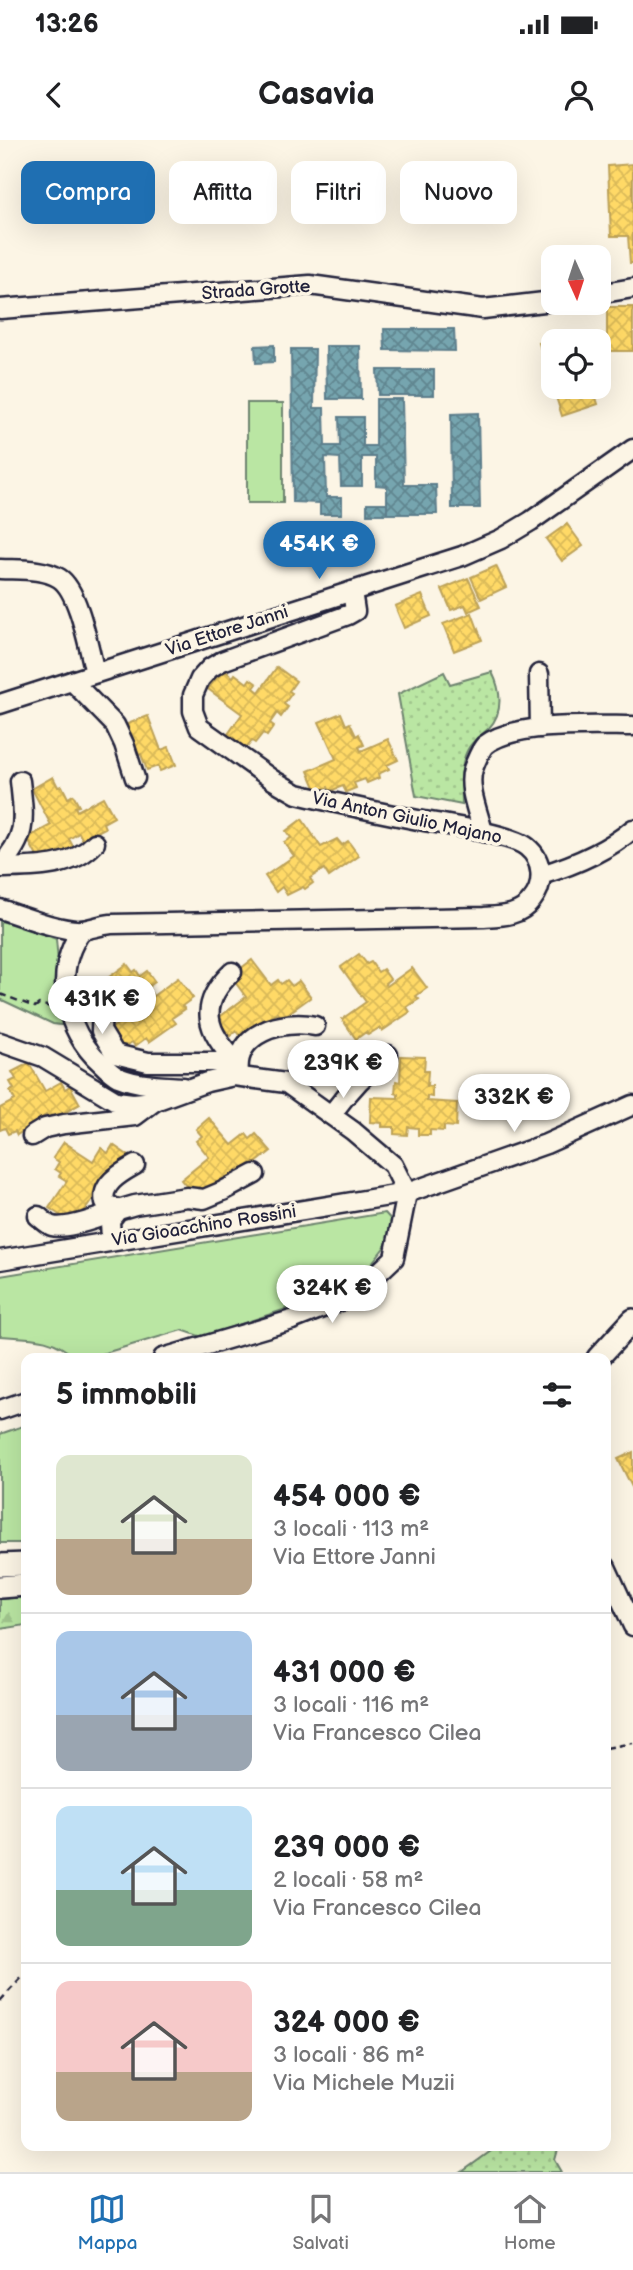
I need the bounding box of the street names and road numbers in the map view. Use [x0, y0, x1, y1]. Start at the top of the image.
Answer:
street label: Strada Grotte [201, 276, 311, 304]
street label: Via Ettore Janni [163, 601, 291, 661]
street label: Via Anton Giulio Majano [310, 788, 504, 848]
street label: Via Gioacchino Rossini [110, 1201, 298, 1251]

